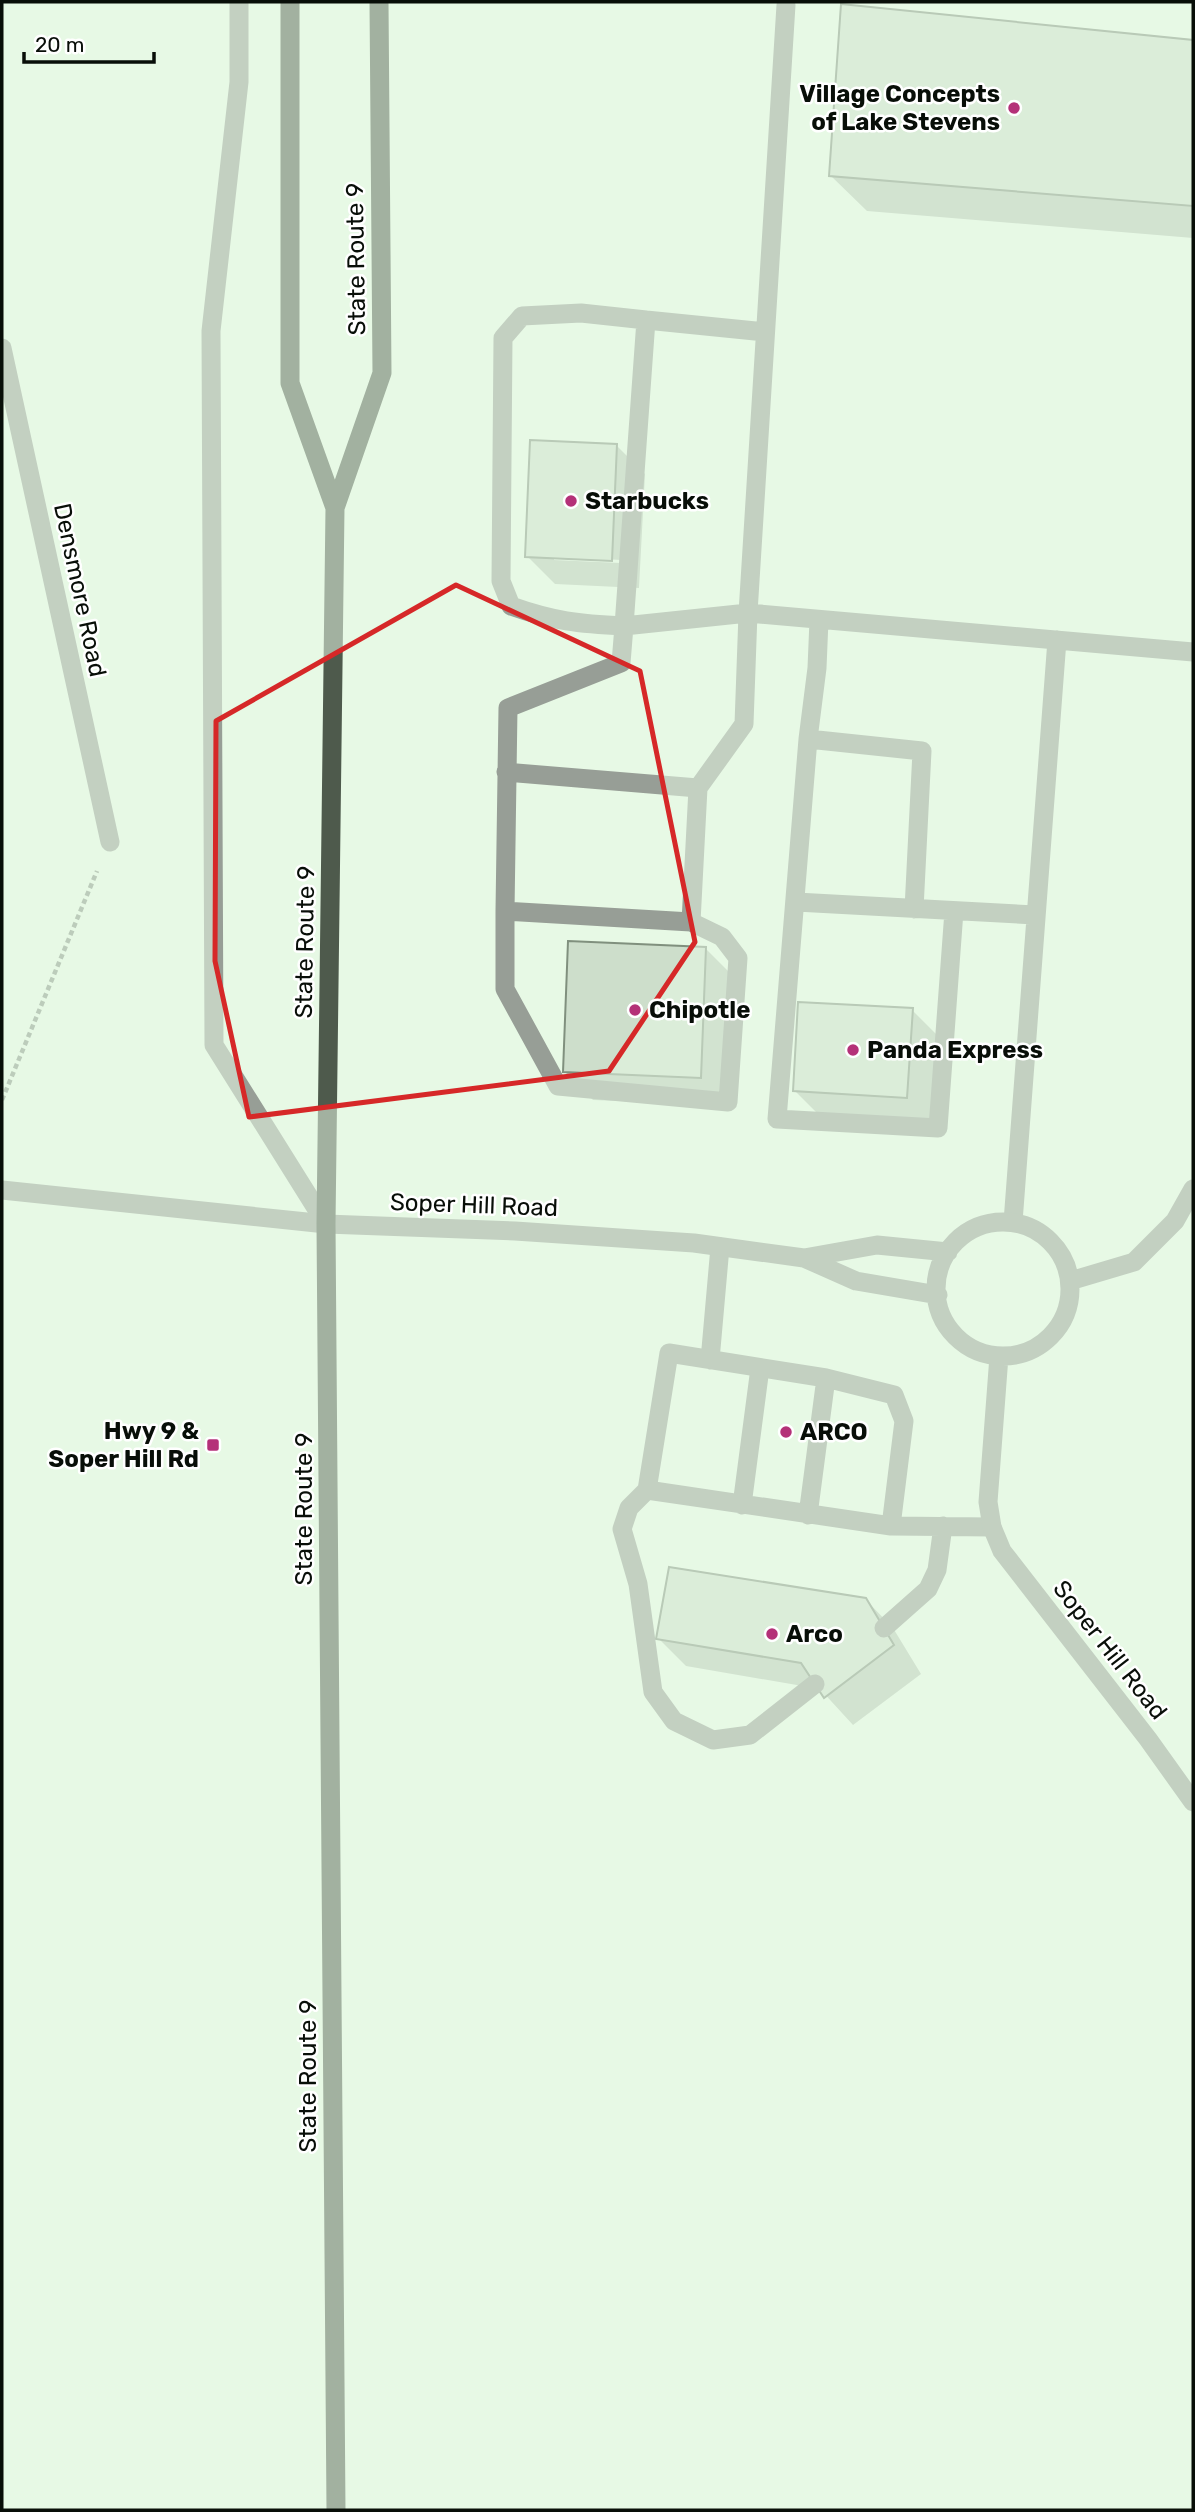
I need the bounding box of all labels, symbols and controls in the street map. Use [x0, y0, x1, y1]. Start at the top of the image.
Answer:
scale bar [24, 21, 154, 65]
text: 20 m [35, 32, 84, 57]
place label: Village Concepts of Lake Stevens [799, 80, 1000, 136]
marker: Village Concepts of Lake Stevens [1006, 100, 1022, 116]
street label: State Route 9 [341, 182, 371, 336]
place label: Starbucks [585, 487, 709, 515]
marker: Starbucks [563, 493, 579, 509]
street label: Densmore Road [48, 501, 112, 679]
street label: State Route 9 [290, 865, 320, 1019]
place label: Chipotle [649, 996, 750, 1024]
marker: Chipotle [627, 1002, 643, 1018]
place label: Panda Express [867, 1036, 1043, 1064]
marker: Panda Express [845, 1042, 861, 1058]
street label: Soper Hill Road [389, 1188, 559, 1222]
place label: Hwy 9 & Soper Hill Rd [48, 1417, 199, 1473]
place label: ARCO [800, 1418, 868, 1446]
marker: ARCO [778, 1424, 794, 1440]
street label: State Route 9 [290, 1433, 318, 1585]
marker: Hwy 9 & Soper Hill Rd [205, 1437, 221, 1453]
street label: Soper Hill Road [1047, 1575, 1173, 1725]
place label: Arco [786, 1620, 843, 1648]
marker: Arco [764, 1626, 780, 1642]
street label: State Route 9 [294, 2000, 322, 2152]

